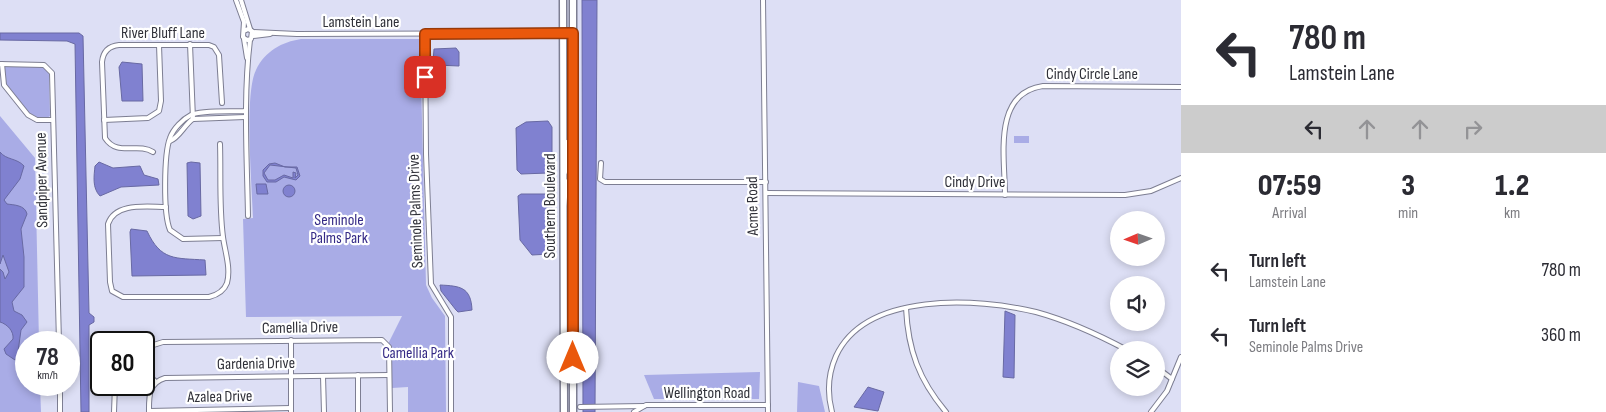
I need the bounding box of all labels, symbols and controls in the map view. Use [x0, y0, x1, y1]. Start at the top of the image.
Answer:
street label: Lamstein Lane [322, 13, 400, 32]
text: 780 m [1289, 17, 1366, 60]
icon: left [1206, 20, 1271, 85]
street label: River Bluff Lane [121, 24, 205, 43]
pin [404, 56, 446, 98]
text: Lamstein Lane [1289, 60, 1395, 87]
icon: arrive [411, 63, 439, 91]
street label: Cindy Circle Lane [1046, 65, 1138, 84]
icon: left [1300, 115, 1328, 143]
icon: ahead [1353, 115, 1381, 143]
icon: ahead [1406, 115, 1434, 143]
icon: right [1459, 115, 1487, 143]
street label: Sandpiper Avenue [32, 132, 52, 228]
street label: Southern Boulevard [541, 153, 560, 259]
street label: Seminole Palms Drive [405, 154, 427, 268]
text: 07:59 [1258, 168, 1321, 204]
text: 3 [1401, 168, 1415, 204]
text: 1.2 [1495, 168, 1529, 204]
street label: Cindy Drive [945, 173, 1005, 192]
street label: Acme Road [743, 176, 763, 237]
text: Arrival [1272, 204, 1307, 223]
text: min [1398, 204, 1418, 223]
text: km [1504, 204, 1520, 223]
park label: Seminole Palms Park [310, 211, 368, 248]
north arrow [1110, 211, 1165, 266]
map controls [1110, 211, 1165, 396]
text: Turn left [1249, 250, 1306, 273]
icon: left [1206, 257, 1234, 285]
text: 780 m [1541, 259, 1581, 282]
text: Lamstein Lane [1249, 273, 1326, 292]
button: sound [1110, 276, 1165, 331]
text: Turn left [1249, 315, 1306, 338]
street label: Camellia Drive [262, 318, 338, 338]
icon: left [1206, 322, 1234, 350]
text: 360 m [1541, 324, 1581, 347]
speed limit sign: 80 [90, 331, 155, 396]
position arrow [546, 331, 598, 383]
text: Seminole Palms Drive [1249, 338, 1363, 357]
button: layers [1110, 341, 1165, 396]
text: 78 [36, 342, 59, 373]
park label: Camellia Park [382, 344, 454, 363]
street label: Gardenia Drive [217, 354, 295, 374]
text: km/h [37, 368, 58, 383]
street label: Wellington Road [664, 384, 750, 403]
street label: Azalea Drive [186, 387, 253, 407]

